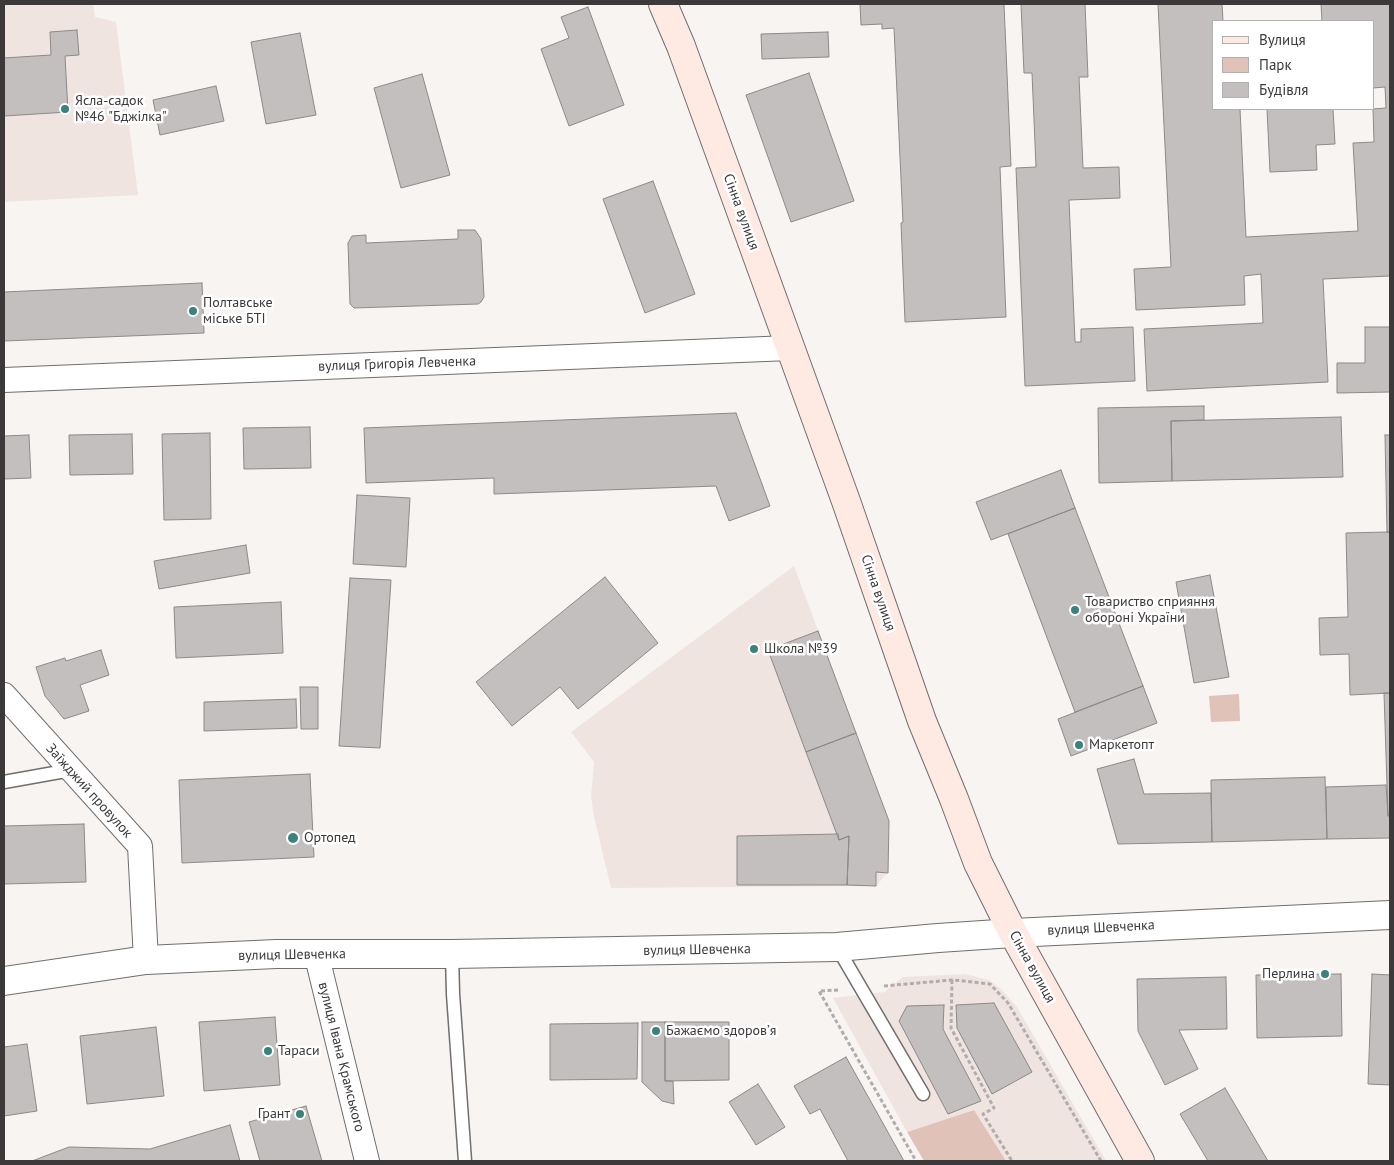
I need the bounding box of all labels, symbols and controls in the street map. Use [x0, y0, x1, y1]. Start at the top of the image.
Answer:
legend [1212, 20, 1374, 110]
text: Вулиця [1259, 30, 1306, 49]
text: Парк [1259, 55, 1292, 74]
text: Будівля [1259, 80, 1308, 99]
place label: Ясла-садок №46 "Бджілка" [75, 93, 167, 125]
marker: Ясла-садок №46 "Бджілка" [59, 103, 71, 115]
street label: Сінна вулиця [719, 172, 763, 252]
place label: Полтавське міське БТІ [203, 295, 273, 328]
marker: Полтавське міське БТІ [187, 305, 199, 317]
street label: вулиця Григорія Левченка [318, 353, 476, 375]
street label: Сінна вулиця [857, 553, 899, 633]
place label: Товариство сприяння обороні України [1085, 594, 1215, 626]
marker: Товариство сприяння обороні України [1069, 604, 1081, 616]
place label: Школа №39 [764, 641, 838, 657]
marker: Школа №39 [748, 643, 760, 655]
place label: Маркетопт [1089, 737, 1154, 753]
marker: Маркетопт [1073, 739, 1085, 751]
street label: Заїжджий провулок [42, 740, 136, 842]
place label: Ортопед [304, 830, 356, 846]
marker: Ортопед [286, 831, 300, 845]
street label: вулиця Шевченка [1047, 917, 1155, 939]
street label: Сінна вулиця [1005, 928, 1059, 1006]
street label: вулиця Шевченка [643, 941, 751, 959]
street label: вулиця Шевченка [238, 946, 346, 964]
place label: Перлина [1262, 966, 1315, 982]
marker: Перлина [1319, 968, 1331, 980]
street label: вулиця Івана Крамського [314, 980, 368, 1134]
place label: Бажаємо здоровʼя [666, 1023, 776, 1039]
marker: Бажаємо здоровʼя [650, 1025, 662, 1037]
place label: Тараси [278, 1043, 320, 1059]
marker: Тараси [262, 1045, 274, 1057]
place label: Грант [258, 1106, 290, 1122]
marker: Грант [294, 1108, 306, 1120]

